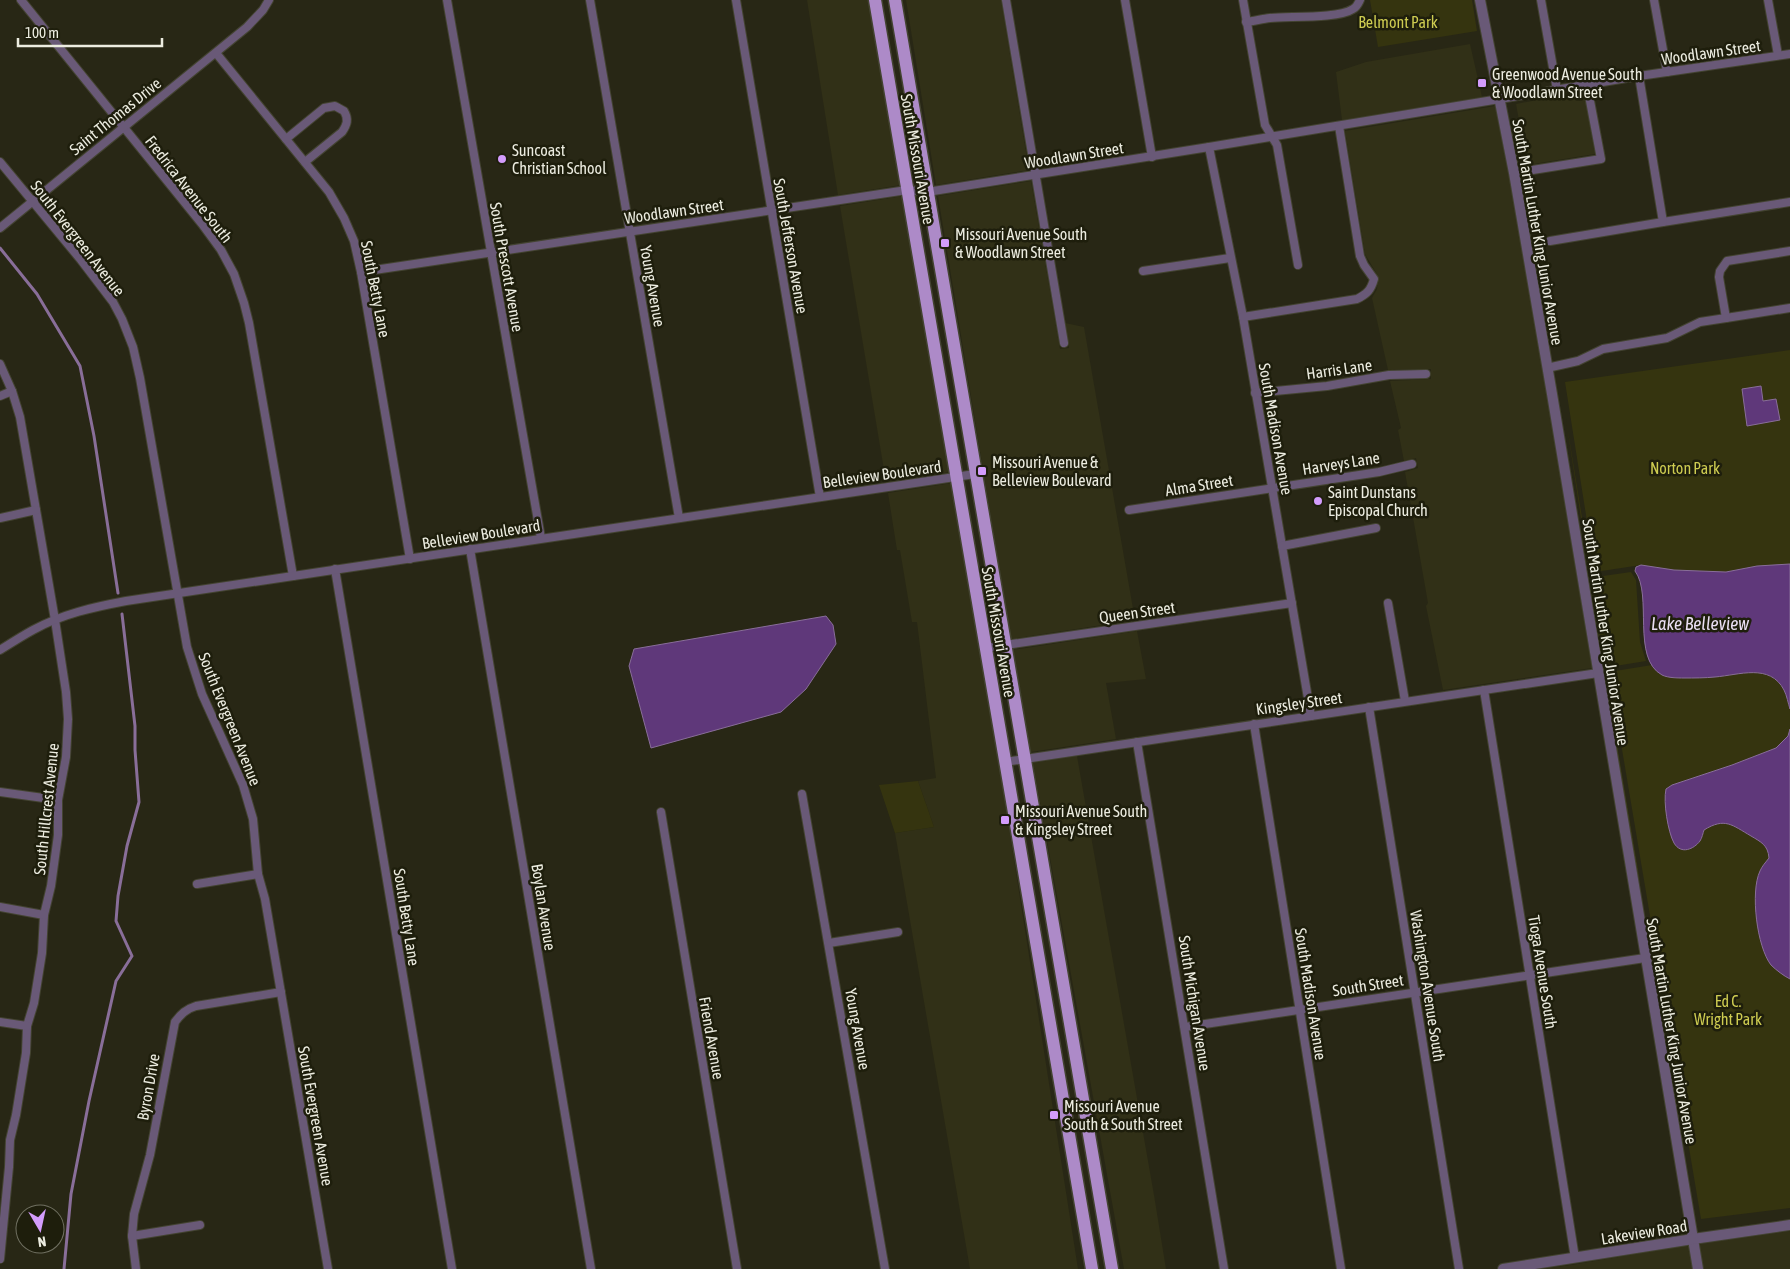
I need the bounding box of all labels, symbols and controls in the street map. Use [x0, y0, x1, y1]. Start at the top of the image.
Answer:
park label: Belmont Park [1358, 13, 1438, 31]
scale bar [18, 15, 161, 47]
text: 100 m [25, 24, 59, 41]
street label: Woodlawn Street [1660, 36, 1762, 68]
place label: Greenwood Avenue South & Woodlawn Street [1492, 65, 1642, 101]
street label: Saint Thomas Drive [66, 74, 164, 158]
marker: Greenwood Avenue South & Woodlawn Street [1476, 77, 1488, 89]
street label: South Missouri Avenue [898, 92, 938, 226]
street label: South Martin Luther King Junior Avenue [1508, 118, 1567, 347]
street label: Fredrica Avenue South [142, 132, 236, 246]
street label: Woodlawn Street [1023, 138, 1125, 172]
place label: Suncoast Christian School [512, 141, 607, 177]
marker: Suncoast Christian School [496, 153, 508, 165]
street label: South Evergreen Avenue [27, 177, 129, 300]
street label: South Jefferson Avenue [770, 177, 812, 315]
street label: Woodlawn Street [623, 195, 725, 227]
street label: South Prescott Avenue [487, 201, 527, 333]
place label: Missouri Avenue South & Woodlawn Street [955, 225, 1087, 261]
marker: Missouri Avenue South & Woodlawn Street [939, 237, 951, 249]
street label: South Betty Lane [357, 239, 394, 339]
street label: Young Avenue [636, 244, 669, 328]
street label: Harris Lane [1305, 355, 1373, 383]
street label: South Madison Avenue [1256, 362, 1296, 496]
street label: Harveys Lane [1301, 448, 1381, 479]
place label: Missouri Avenue & Belleview Boulevard [992, 453, 1112, 489]
street label: Belleview Boulevard [822, 457, 942, 491]
park label: Norton Park [1650, 459, 1720, 477]
marker: Missouri Avenue & Belleview Boulevard [976, 465, 988, 477]
street label: Alma Street [1164, 471, 1235, 499]
place label: Saint Dunstans Episcopal Church [1328, 483, 1428, 520]
marker: Saint Dunstans Episcopal Church [1312, 495, 1324, 507]
street label: Belleview Boulevard [421, 516, 541, 552]
street label: South Martin Luther King Junior Avenue [1578, 517, 1633, 747]
street label: South Missouri Avenue [979, 565, 1019, 699]
street label: Queen Street [1098, 598, 1177, 626]
water label: Lake Belleview [1651, 613, 1749, 634]
street label: South Evergreen Avenue [194, 650, 265, 788]
street label: Kingsley Street [1255, 688, 1344, 719]
street label: South Hillcrest Avenue [30, 742, 62, 876]
place label: Missouri Avenue South & Kingsley Street [1015, 802, 1147, 839]
marker: Missouri Avenue South & Kingsley Street [999, 814, 1011, 826]
street label: Boylan Avenue [527, 862, 560, 952]
street label: South Betty Lane [389, 867, 424, 967]
street label: Washington Avenue South [1406, 909, 1449, 1063]
street label: Tioga Avenue South [1524, 914, 1561, 1030]
street label: South Martin Luther King Junior Avenue [1642, 917, 1701, 1146]
street label: South Madison Avenue [1292, 927, 1330, 1061]
street label: South Michigan Avenue [1174, 934, 1215, 1072]
street label: South Street [1331, 970, 1405, 999]
street label: Young Avenue [841, 987, 874, 1071]
park label: Ed C. Wright Park [1694, 992, 1762, 1029]
street label: Friend Avenue [696, 995, 728, 1081]
street label: South Evergreen Avenue [294, 1045, 337, 1187]
street label: Byron Drive [133, 1052, 164, 1122]
place label: Missouri Avenue South & South Street [1064, 1097, 1183, 1133]
marker: Missouri Avenue South & South Street [1048, 1109, 1060, 1121]
north arrow [15, 1204, 65, 1254]
street label: Lakeview Road [1600, 1216, 1688, 1248]
text: N [37, 1233, 47, 1250]

